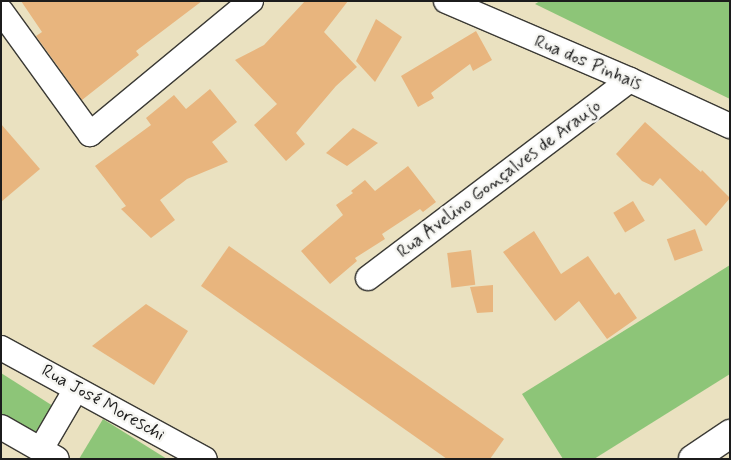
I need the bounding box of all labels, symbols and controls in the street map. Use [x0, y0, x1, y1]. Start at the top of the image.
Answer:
street label: Rua dos Pinhais [531, 31, 645, 95]
street label: Rua Avelino Gonçalves de Araujo [395, 97, 603, 261]
street label: Rua José Moreschi [37, 360, 169, 446]

